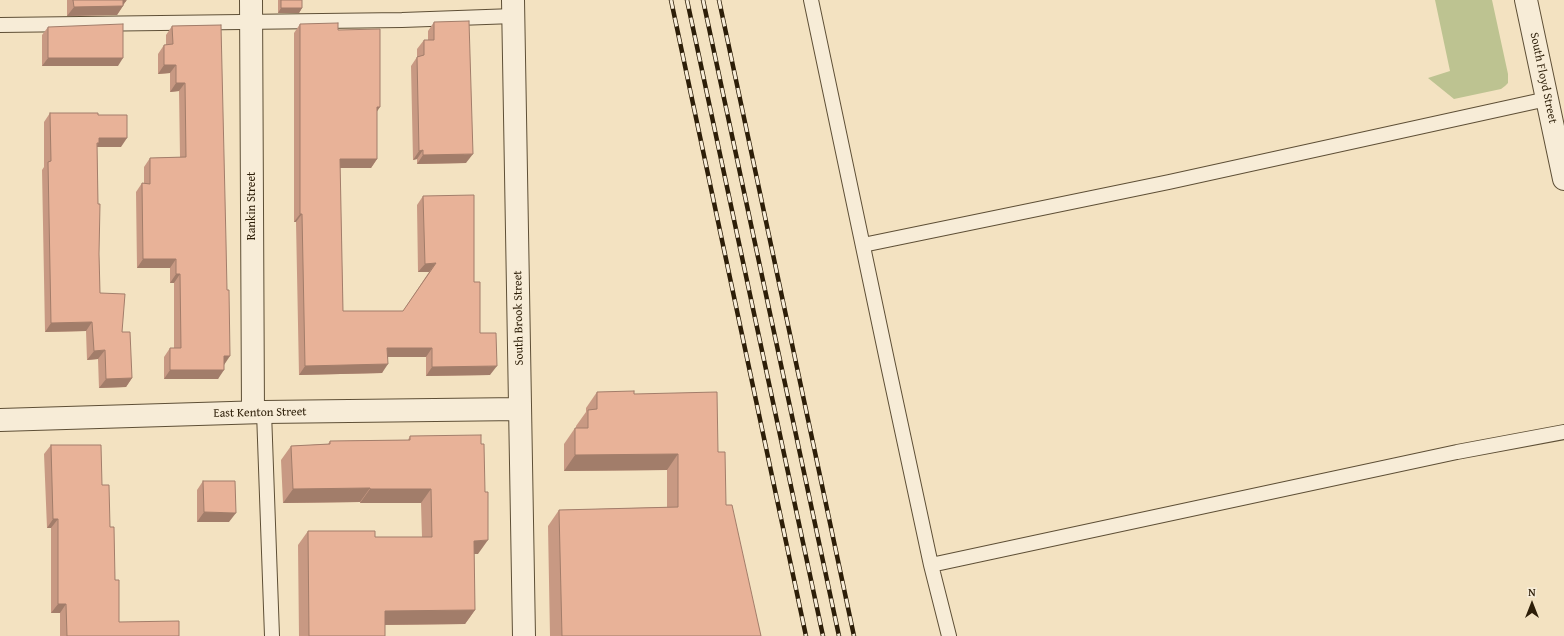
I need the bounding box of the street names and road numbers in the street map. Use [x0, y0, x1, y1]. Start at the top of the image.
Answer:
street label: South Floyd Street [1526, 31, 1560, 125]
street label: Rankin Street [245, 172, 259, 240]
street label: South Brook Street [511, 270, 527, 366]
street label: East Kenton Street [213, 405, 307, 421]

